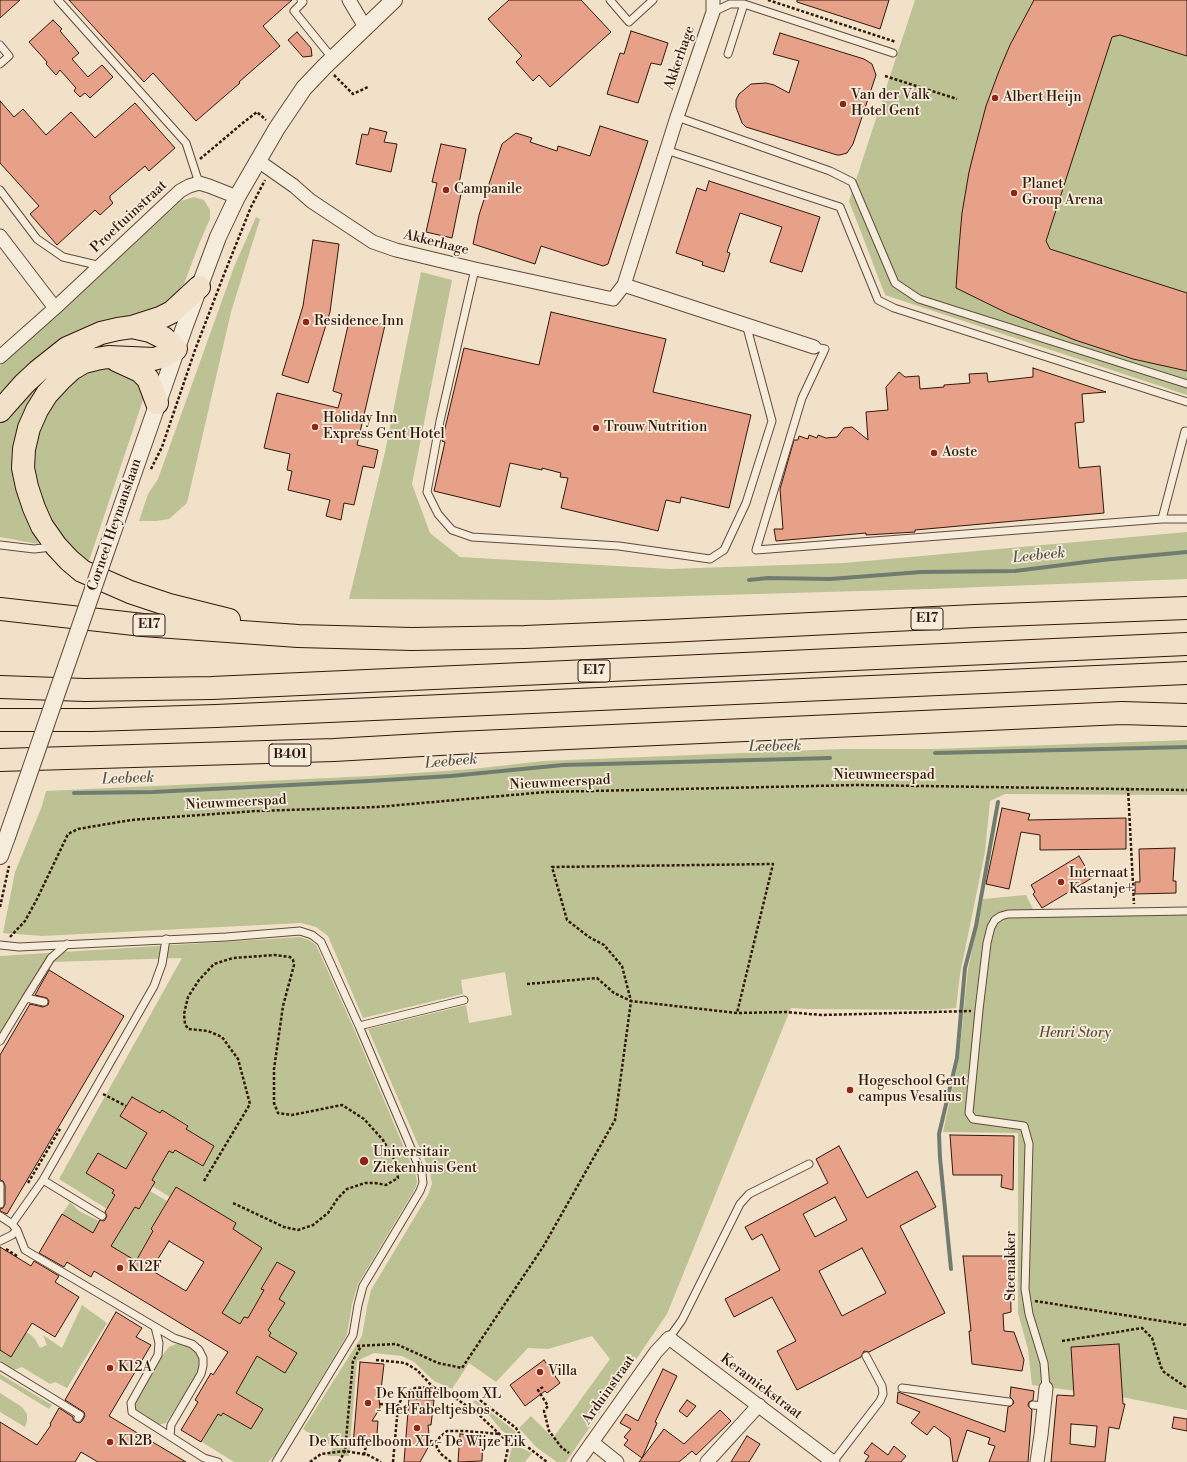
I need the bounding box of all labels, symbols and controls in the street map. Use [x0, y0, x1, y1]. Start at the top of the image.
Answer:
street label: Akkerhage [661, 24, 699, 92]
place label: Van der Valk Hotel Gent [851, 88, 929, 120]
place label: Albert Heijn [1003, 90, 1082, 106]
marker: Albert Heijn [990, 93, 1000, 103]
marker: Van der Valk Hotel Gent [838, 99, 848, 109]
street label: Proeftuinstraat [87, 177, 171, 257]
place label: Planet Group Arena [1022, 177, 1103, 210]
place label: Campanile [454, 182, 522, 198]
marker: Campanile [441, 185, 451, 195]
marker: Planet Group Arena [1009, 188, 1019, 198]
street label: Akkerhage [402, 227, 470, 259]
place label: Residence Inn [314, 314, 404, 330]
marker: Residence Inn [301, 317, 311, 327]
place label: Holiday Inn Express Gent Hotel [323, 411, 445, 444]
place label: Trouw Nutrition [604, 420, 707, 436]
marker: Holiday Inn Express Gent Hotel [310, 422, 320, 432]
marker: Trouw Nutrition [591, 423, 601, 433]
place label: Aoste [942, 445, 977, 461]
marker: Aoste [929, 448, 939, 458]
street label: Corneel Heymanslaan [84, 457, 146, 593]
water label: Leebeek [1012, 544, 1066, 568]
road number: E17 [911, 608, 943, 630]
road number: E17 [133, 614, 165, 636]
road number: E17 [578, 660, 610, 682]
water label: Leebeek [749, 738, 801, 756]
road number: B401 [269, 744, 311, 766]
water label: Leebeek [424, 751, 478, 773]
street label: Nieuwmeerspad [833, 768, 935, 784]
water label: Leebeek [101, 769, 155, 789]
street label: Nieuwmeerspad [509, 772, 611, 794]
street label: Nieuwmeerspad [185, 792, 287, 814]
place label: Internaat Kastanje+ [1069, 866, 1133, 898]
marker: Internaat Kastanje+ [1056, 877, 1066, 887]
park label: Henri Story [1039, 1026, 1111, 1042]
place label: Hogeschool Gent campus Vesalius [858, 1074, 966, 1106]
marker: Hogeschool Gent campus Vesalius [845, 1085, 855, 1095]
place label: Universitair Ziekenhuis Gent [373, 1145, 477, 1178]
marker: Universitair Ziekenhuis Gent [358, 1155, 370, 1167]
street label: Steenakker [1004, 1231, 1020, 1301]
place label: K12F [128, 1260, 162, 1276]
marker: K12F [115, 1263, 125, 1273]
street label: Keramiekstraat [717, 1351, 805, 1423]
street label: Arduinstraat [579, 1352, 639, 1428]
place label: K12A [118, 1360, 152, 1376]
marker: K12A [105, 1363, 115, 1373]
place label: Villa [548, 1364, 577, 1380]
marker: Villa [535, 1367, 545, 1377]
place label: De Knuffelboom XL - Het Fabeltjesbos [376, 1387, 501, 1420]
marker: De Knuffelboom XL - Het Fabeltjesbos [363, 1398, 373, 1408]
marker: De Knuffelboom XL - De Wijze Eik [412, 1423, 422, 1433]
place label: K12B [118, 1434, 152, 1450]
place label: De Knuffelboom XL - De Wijze Eik [309, 1435, 525, 1451]
marker: K12B [105, 1437, 115, 1447]

